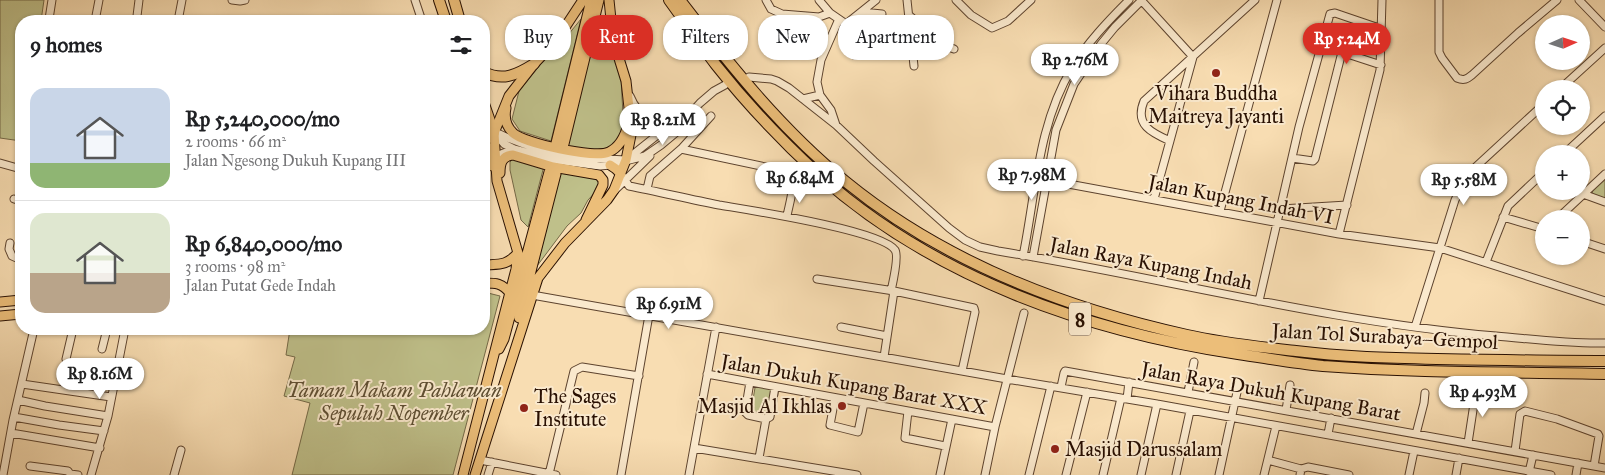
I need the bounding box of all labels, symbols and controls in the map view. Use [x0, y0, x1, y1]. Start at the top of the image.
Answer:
chip: Buy [505, 15, 571, 60]
chip: Rent [581, 15, 653, 60]
chip: Filters [663, 15, 748, 60]
chip: New [758, 15, 828, 60]
chip: Apartment [838, 15, 954, 60]
north arrow [1535, 15, 1590, 70]
map controls [1535, 15, 1590, 265]
pin: Rp 5.24M [1295, 22, 1399, 65]
text: Rp 5.24M [1314, 29, 1380, 48]
icon: filters [447, 31, 475, 59]
text: 9 homes [30, 32, 102, 58]
pin: Rp 2.76M [1023, 44, 1127, 86]
text: Rp 2.76M [1042, 50, 1108, 69]
marker: Vihara Buddha Maitreya Jayanti [1210, 67, 1222, 79]
button: locate [1535, 80, 1590, 135]
place label: Vihara Buddha Maitreya Jayanti [1148, 81, 1285, 129]
pin: Rp 8.21M [611, 104, 715, 146]
text: Rp 5,240,000/mo [185, 106, 340, 132]
icon: home [70, 108, 130, 168]
text: Rp 8.21M [630, 110, 696, 129]
text: 2 rooms · 66 m² [185, 132, 286, 151]
button: + [1535, 145, 1590, 200]
text: Jalan Ngesong Dukuh Kupang III [185, 151, 406, 170]
pin: Rp 7.98M [980, 158, 1084, 201]
pin: Rp 6.84M [748, 162, 852, 204]
pin: Rp 5.58M [1412, 164, 1516, 206]
text: Rp 7.98M [998, 165, 1066, 184]
text: Rp 6.84M [766, 168, 834, 187]
street label: Jalan Kupang Indah VI [1144, 169, 1336, 230]
text: Rp 5.58M [1431, 170, 1497, 189]
button: − [1535, 210, 1590, 265]
text: Rp 6,840,000/mo [185, 231, 342, 257]
street label: Jalan Raya Kupang Indah [1046, 231, 1254, 295]
icon: home [70, 233, 130, 293]
text: 3 rooms · 98 m² [185, 257, 285, 276]
text: Jalan Putat Gede Indah [185, 276, 336, 295]
pin: Rp 6.91M [617, 288, 721, 330]
text: Rp 6.91M [636, 294, 702, 313]
road number: 8 [1069, 302, 1091, 336]
street label: Jalan Tol Surabaya–Gempol [1269, 318, 1499, 355]
street label: Jalan Dukuh Kupang Barat XXX [717, 348, 989, 420]
street label: Jalan Raya Dukuh Kupang Barat [1137, 356, 1403, 427]
pin: Rp 8.16M [48, 358, 152, 400]
text: Rp 8.16M [67, 364, 133, 383]
pin: Rp 4.93M [1431, 376, 1535, 418]
park label: Taman Makam Pahlawan Sepuluh Nopember [287, 378, 502, 426]
text: Rp 4.93M [1450, 382, 1516, 401]
place label: The Sages Institute [534, 384, 616, 431]
place label: Masjid Al Ikhlas [698, 394, 832, 418]
marker: Masjid Al Ikhlas [836, 400, 848, 412]
marker: The Sages Institute [518, 402, 530, 414]
place label: Masjid Darussalam [1065, 437, 1222, 461]
marker: Masjid Darussalam [1049, 443, 1061, 455]

